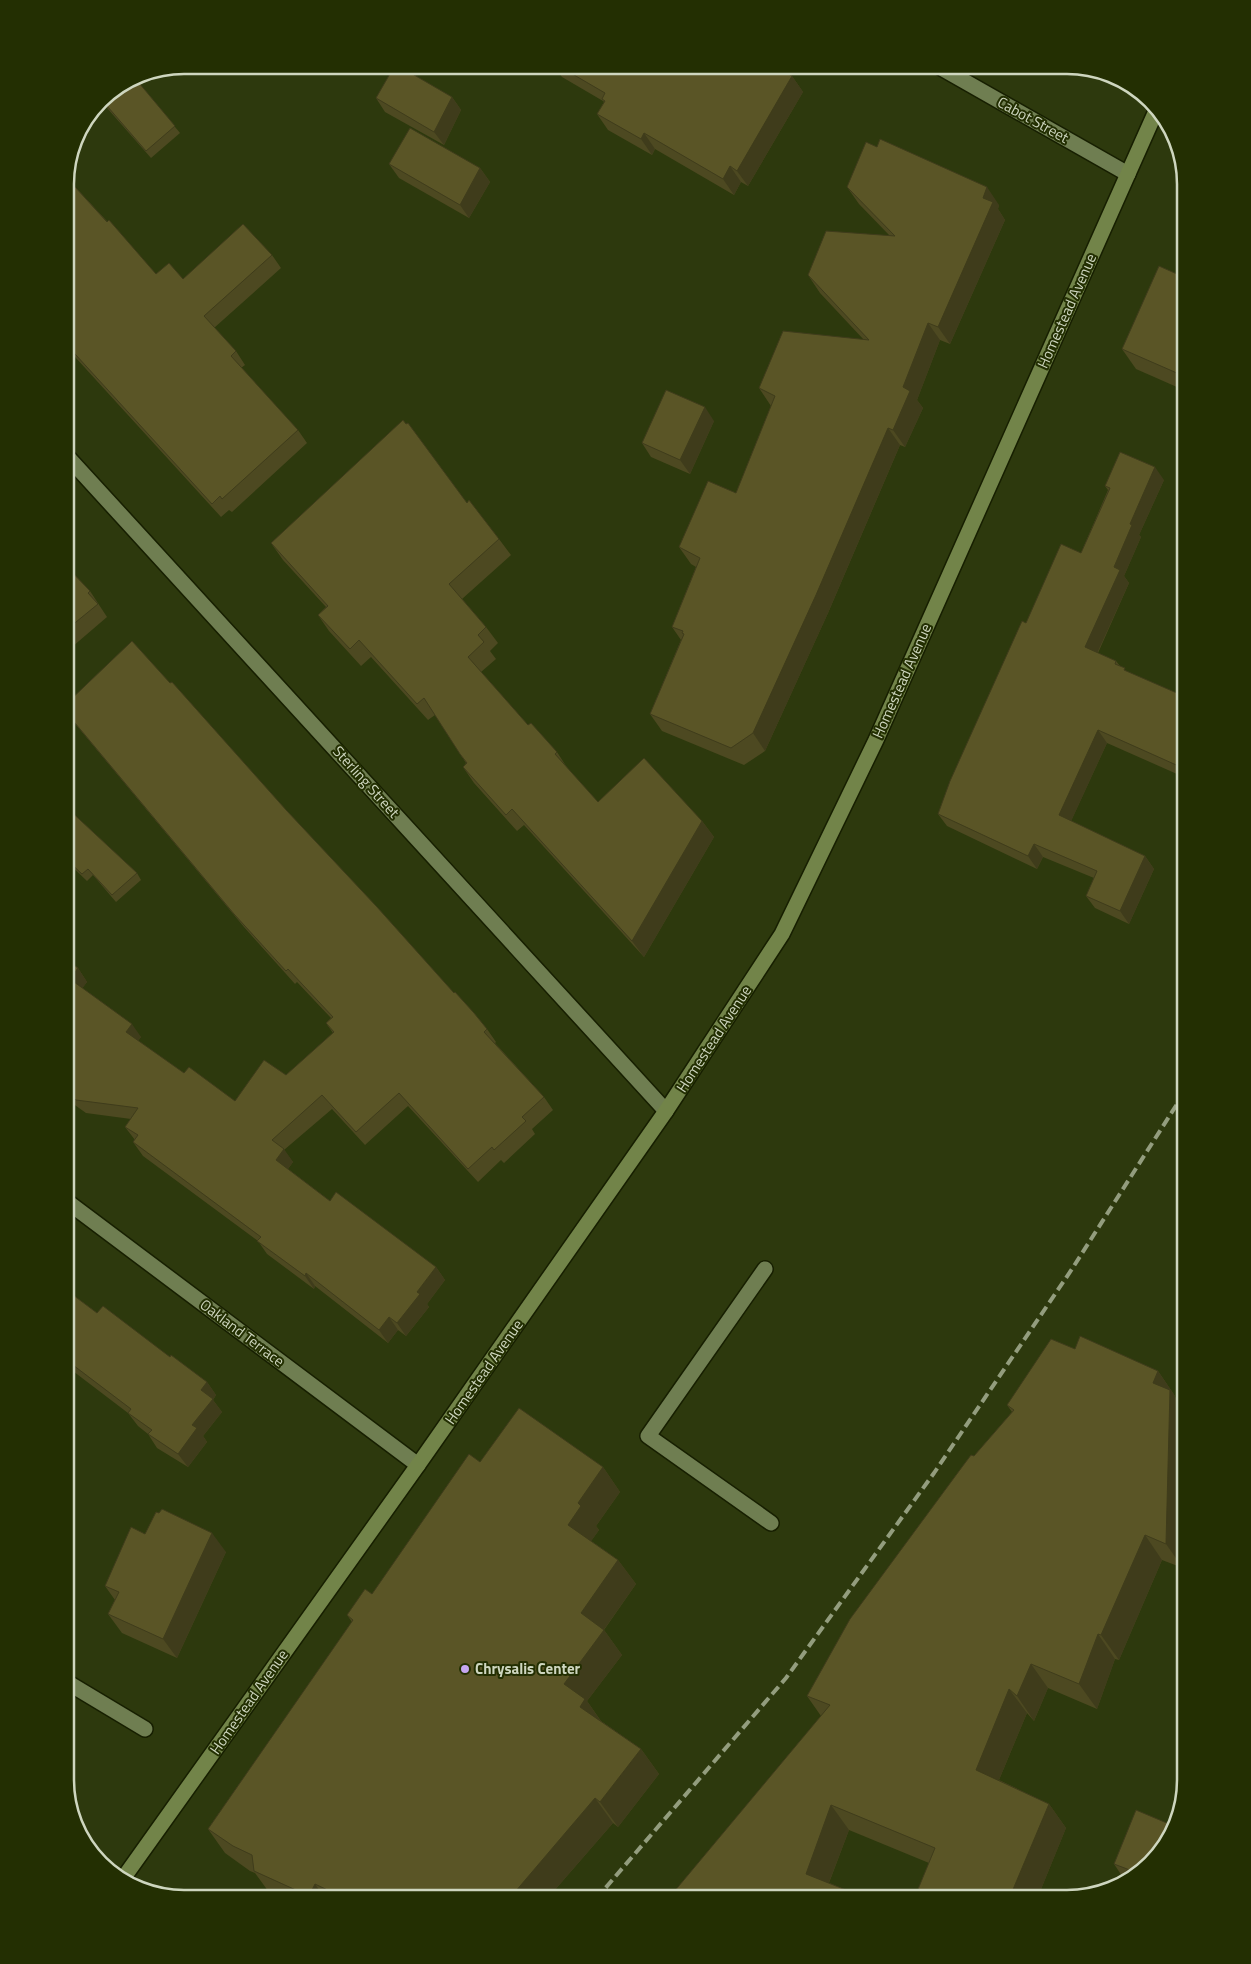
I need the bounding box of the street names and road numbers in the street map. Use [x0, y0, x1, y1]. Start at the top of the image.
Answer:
street label: Cabot Street [993, 90, 1074, 149]
street label: Homestead Avenue [1031, 250, 1102, 372]
street label: Homestead Avenue [866, 620, 937, 742]
street label: Sterling Street [328, 740, 406, 824]
street label: Homestead Avenue [670, 981, 757, 1097]
street label: Oakland Terrace [195, 1293, 290, 1372]
street label: Homestead Avenue [439, 1315, 528, 1429]
street label: Homestead Avenue [204, 1645, 293, 1759]

